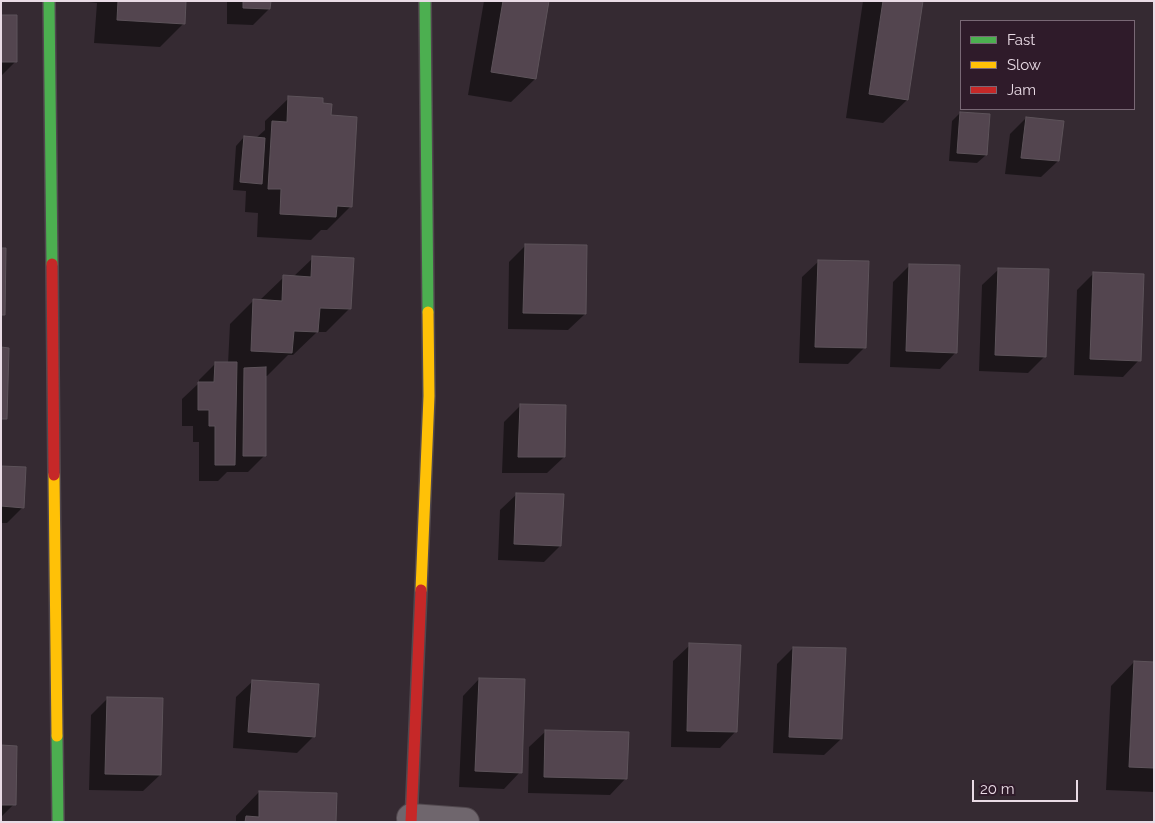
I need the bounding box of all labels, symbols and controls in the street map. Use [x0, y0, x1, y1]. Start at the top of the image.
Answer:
legend [960, 20, 1135, 110]
text: Fast [1007, 31, 1035, 49]
text: Slow [1007, 56, 1041, 74]
text: Jam [1007, 81, 1036, 99]
scale bar [975, 770, 1081, 802]
text: 20 m [980, 780, 1015, 798]

